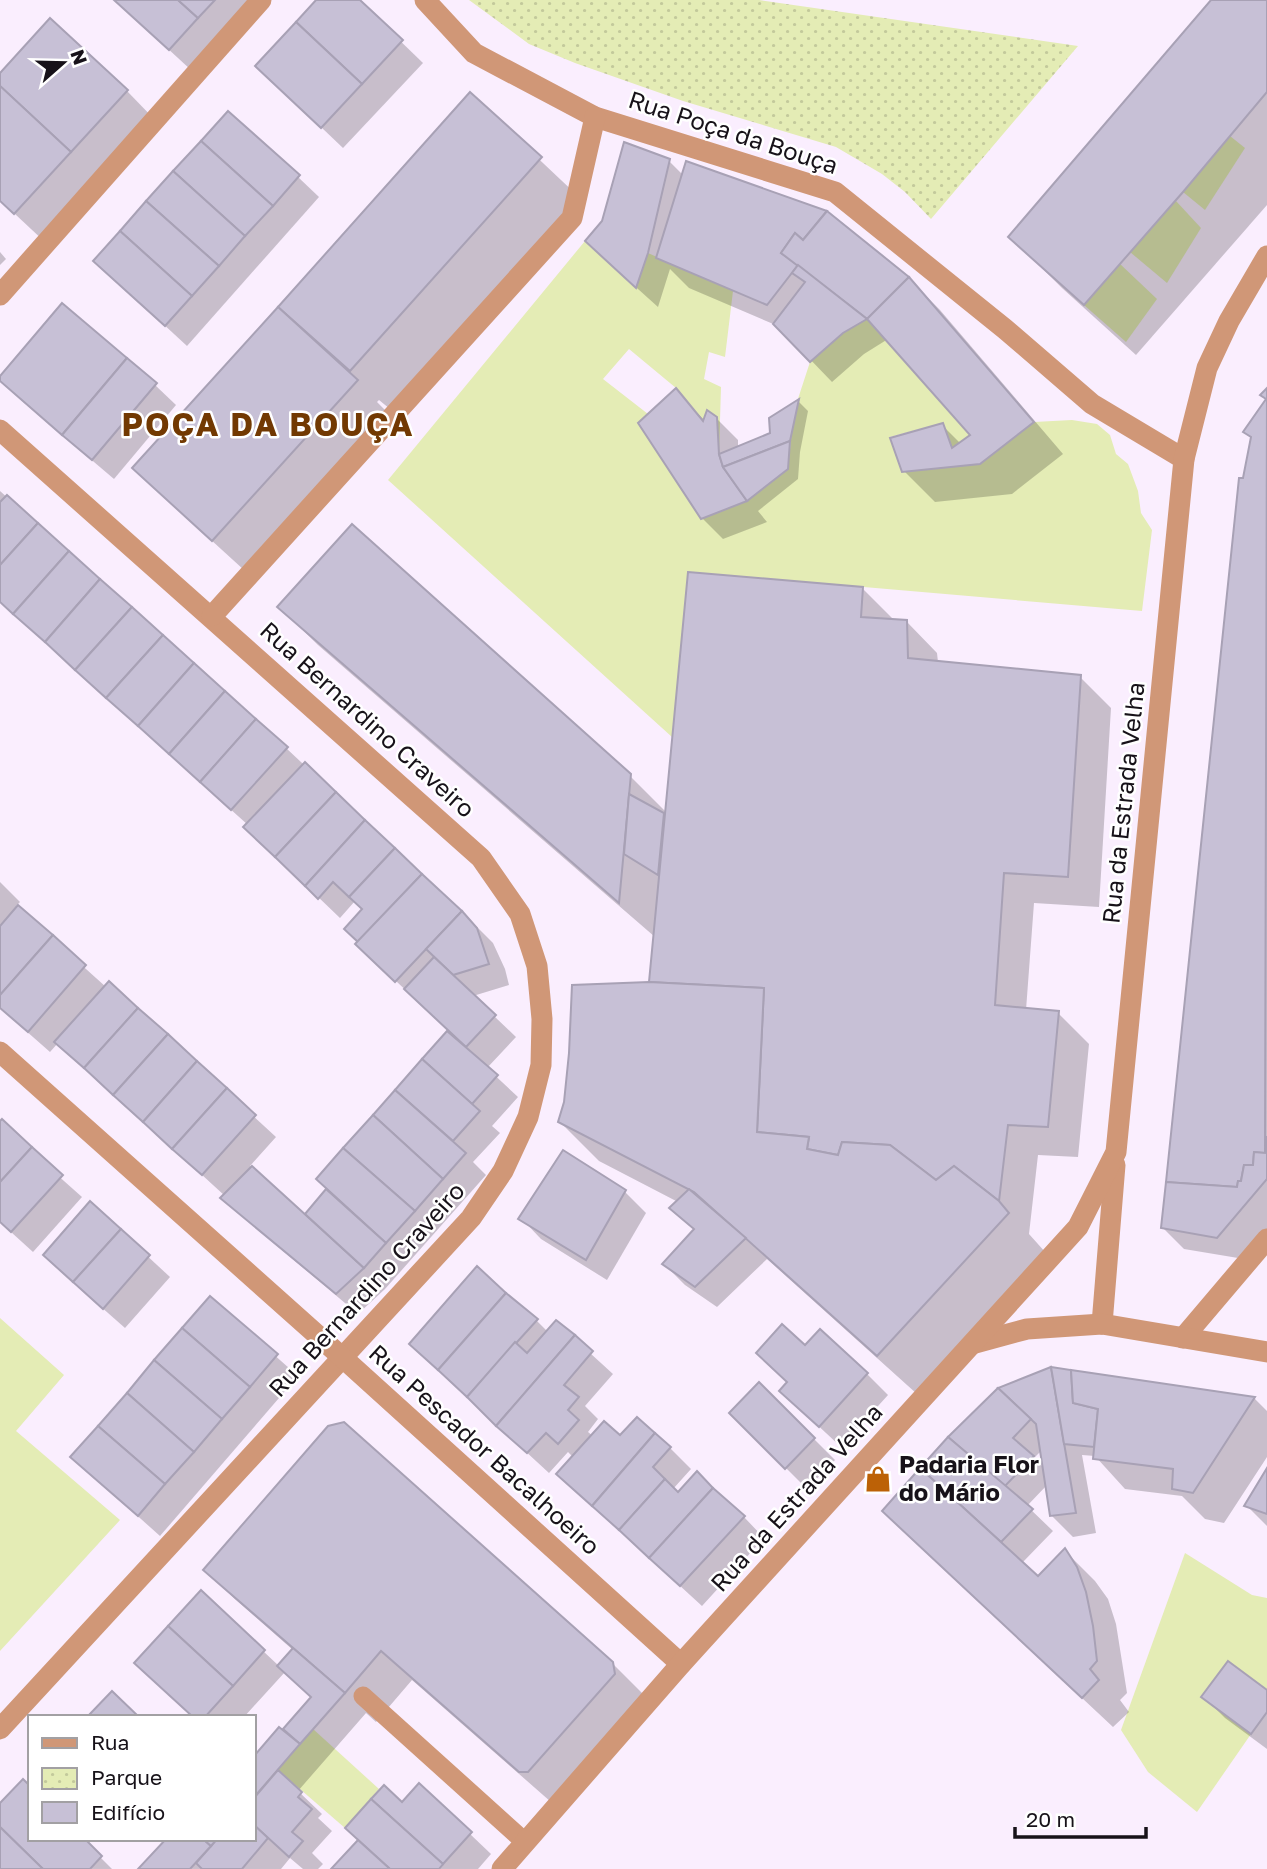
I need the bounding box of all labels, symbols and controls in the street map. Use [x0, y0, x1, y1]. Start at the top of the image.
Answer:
north arrow [28, 28, 98, 98]
text: N [66, 46, 93, 68]
street label: Rua Poça da Bouça [625, 84, 842, 179]
district label: POÇA DA BOUÇA [121, 405, 415, 443]
street label: Rua Bernardino Craveiro [255, 615, 481, 823]
street label: Rua da Estrada Velha [1095, 681, 1150, 925]
street label: Rua Bernardino Craveiro [262, 1176, 470, 1402]
street label: Rua Pescador Bacalhoeiro [364, 1338, 606, 1560]
street label: Rua da Estrada Velha [704, 1397, 888, 1597]
place label: Padaria Flor do Mário [899, 1449, 1039, 1506]
shop icon: Padaria Flor do Mário [863, 1464, 893, 1494]
legend [28, 1715, 256, 1841]
text: Rua [91, 1729, 129, 1755]
text: Parque [91, 1764, 162, 1790]
scale bar [1015, 1796, 1146, 1840]
text: Edifício [91, 1799, 165, 1825]
text: 20 m [1026, 1806, 1075, 1832]

